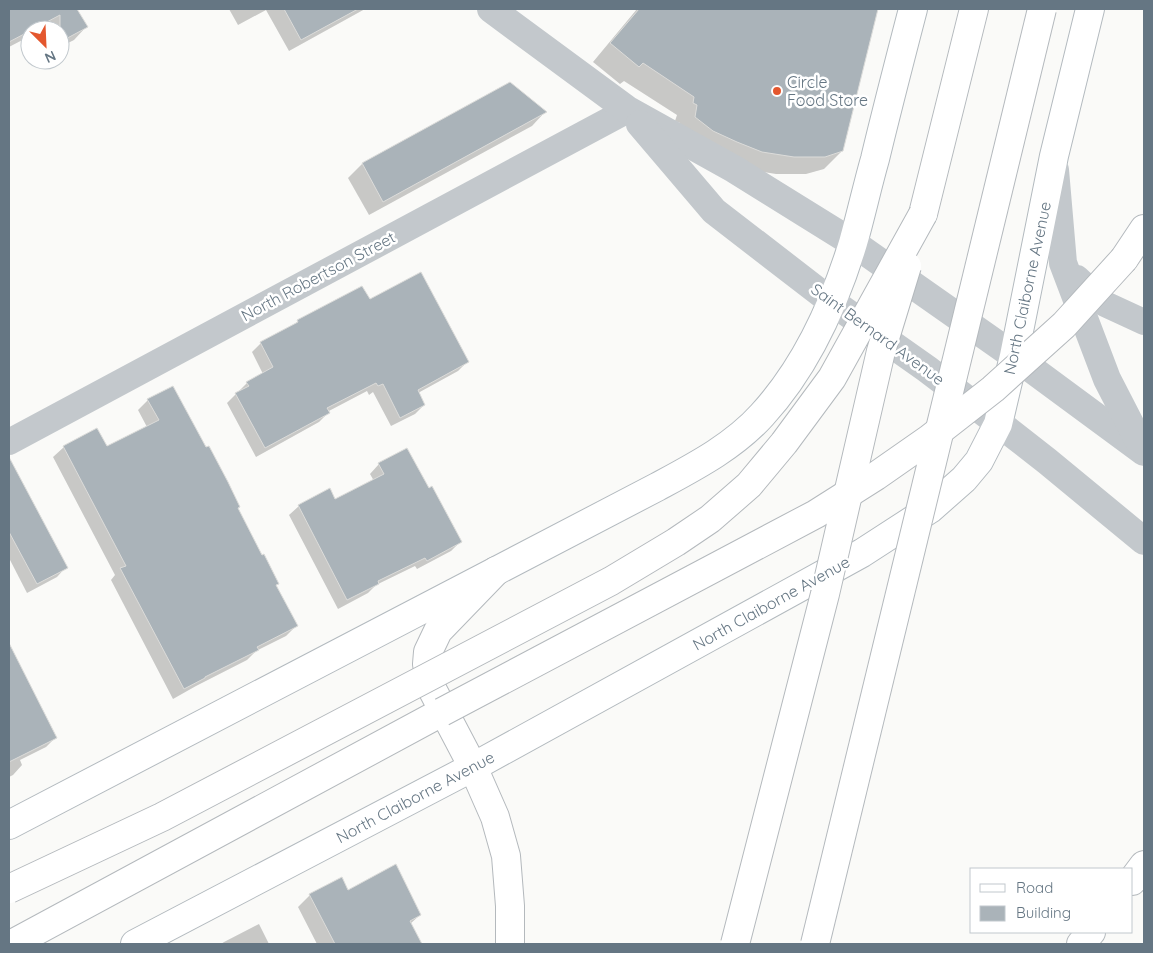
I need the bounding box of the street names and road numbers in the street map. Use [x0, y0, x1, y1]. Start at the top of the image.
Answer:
street label: North Claiborne Avenue [999, 200, 1055, 376]
street label: North Robertson Street [237, 227, 399, 325]
street label: Saint Bernard Avenue [807, 279, 949, 389]
street label: North Claiborne Avenue [689, 551, 853, 655]
street label: North Claiborne Avenue [332, 747, 498, 847]

